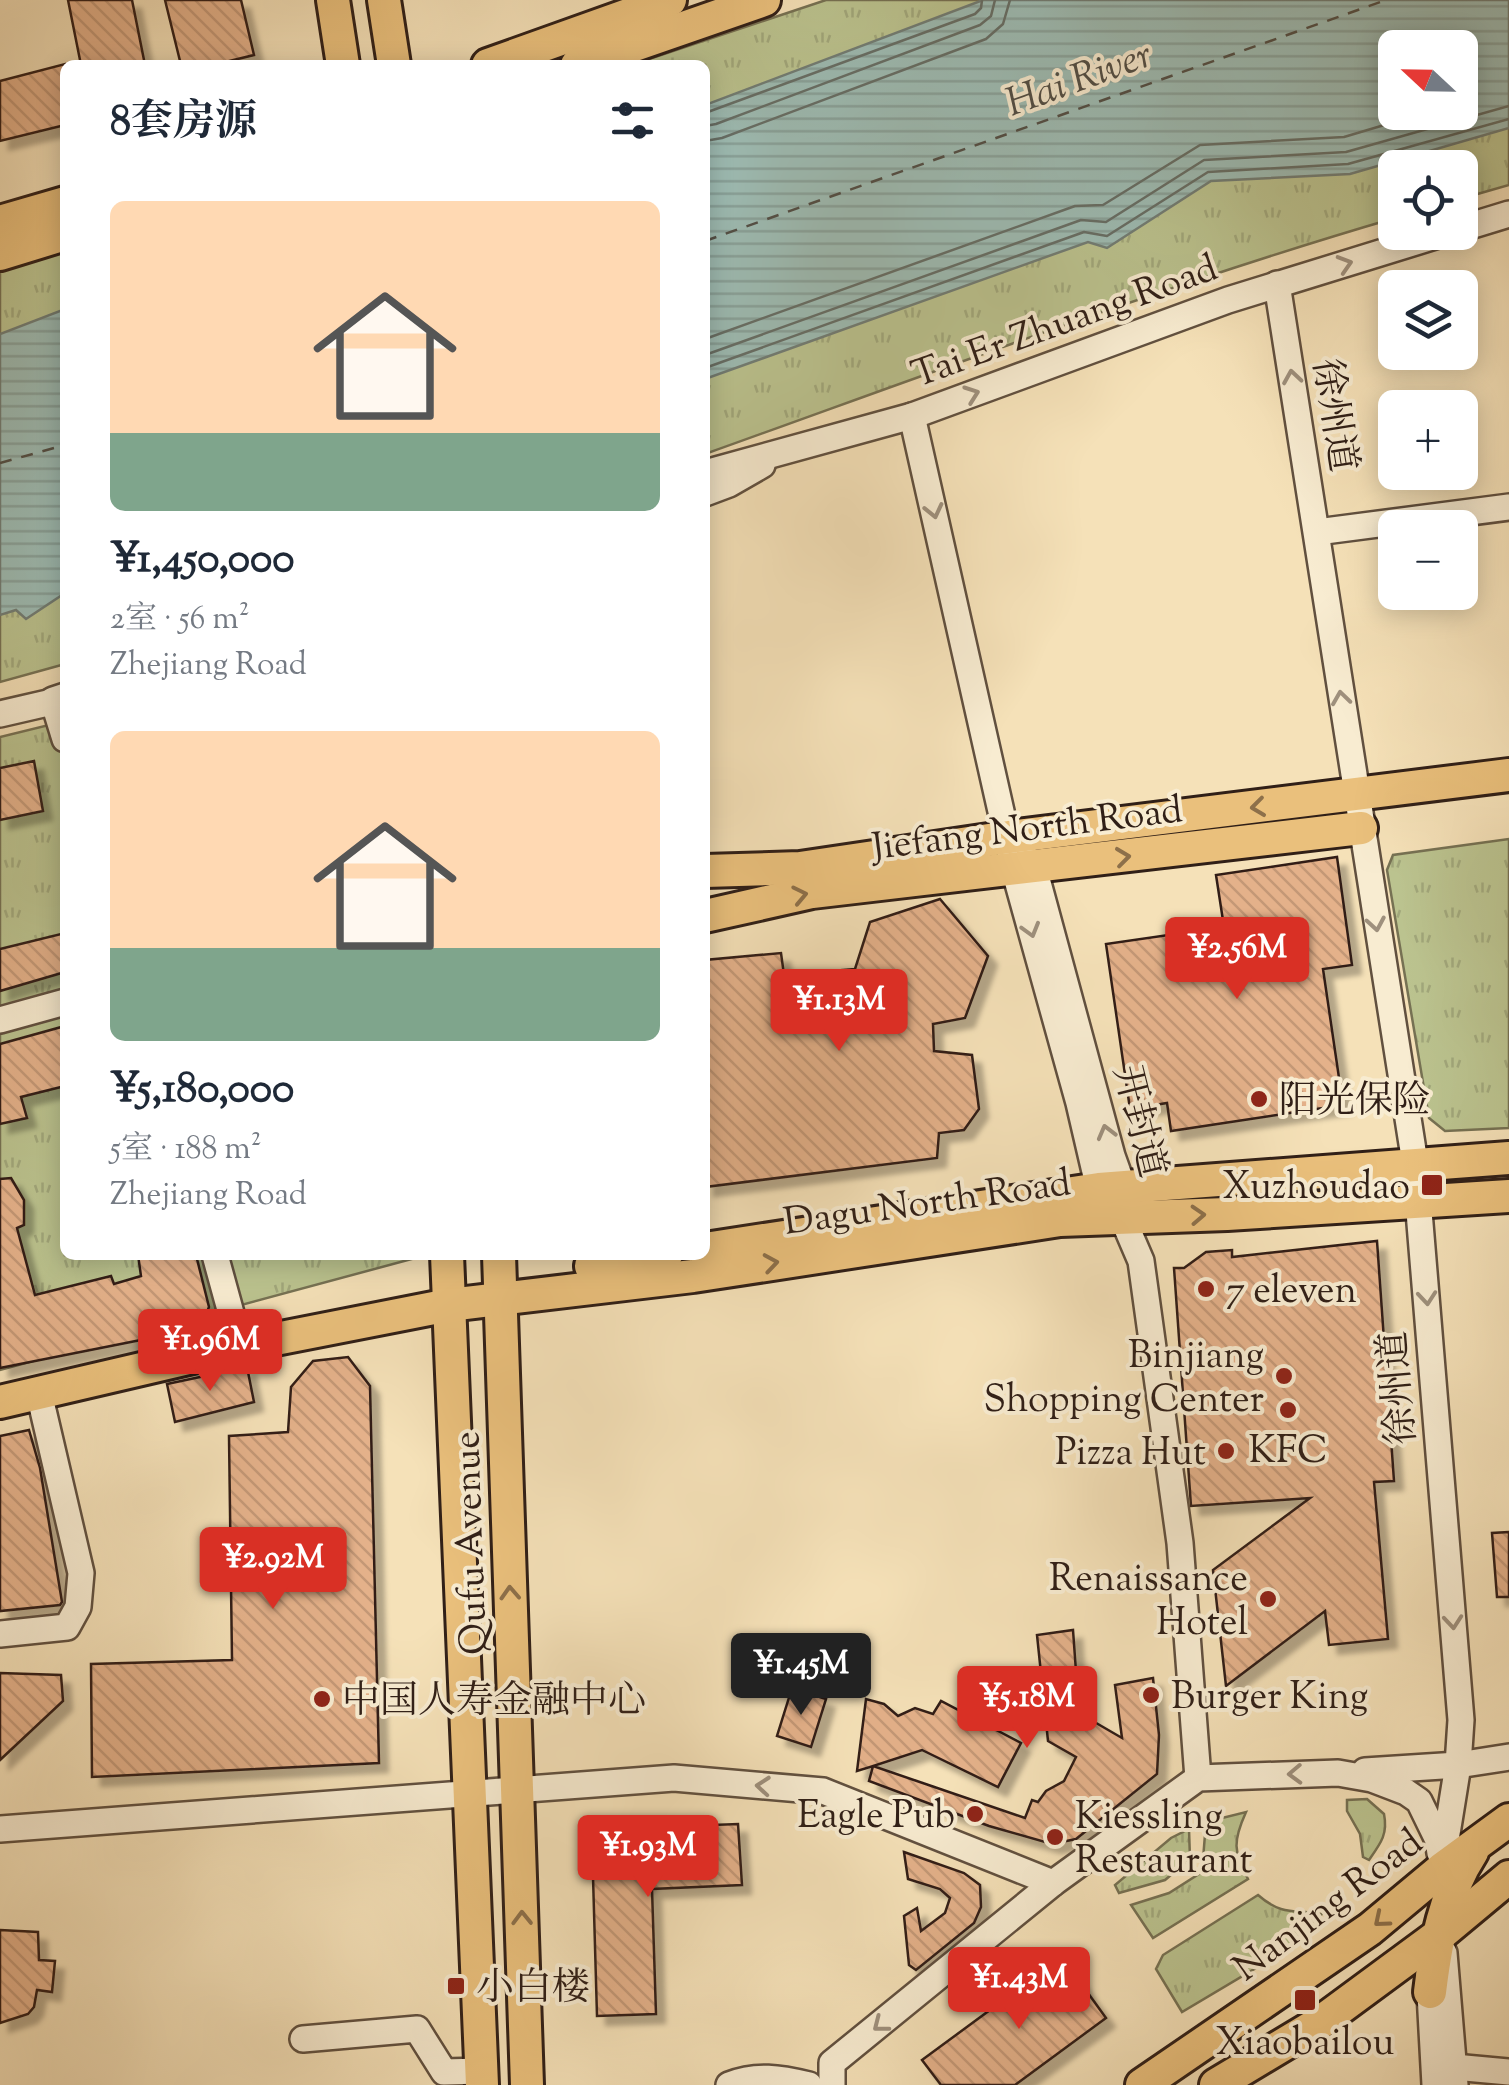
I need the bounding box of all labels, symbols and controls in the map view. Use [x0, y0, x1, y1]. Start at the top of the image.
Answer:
water label: Hai River [998, 28, 1161, 134]
north arrow [1378, 30, 1478, 130]
map controls [1378, 30, 1478, 610]
icon: filters [605, 93, 660, 148]
text: 8套房源 [110, 94, 257, 154]
button: locate [1378, 150, 1478, 250]
street label: Tai Er Zhuang Road [905, 243, 1226, 404]
one-way arrow [1335, 255, 1352, 276]
icon: home [295, 266, 475, 446]
button: layers [1378, 270, 1478, 370]
street label: 徐州道 [1296, 355, 1368, 476]
one-way arrow [1282, 369, 1303, 385]
one-way arrow [962, 386, 980, 406]
button: + [1378, 390, 1478, 490]
one-way arrow [922, 502, 943, 519]
button: − [1378, 510, 1478, 610]
text: ¥1,450,000 [110, 531, 294, 591]
text: 2室 · 56 m² [110, 597, 250, 643]
text: Zhejiang Road [110, 643, 307, 689]
one-way arrow [1332, 690, 1353, 707]
street label: Jiefang North Road [867, 785, 1186, 877]
icon: home [295, 796, 475, 976]
one-way arrow [1250, 796, 1266, 817]
one-way arrow [1115, 847, 1131, 868]
one-way arrow [791, 885, 808, 906]
one-way arrow [1365, 916, 1386, 932]
pin: ¥2.56M [1156, 917, 1318, 1002]
one-way arrow [1019, 921, 1040, 938]
text: ¥2.56M [1187, 926, 1287, 972]
pin: ¥1.13M [758, 969, 920, 1054]
text: ¥1.13M [793, 978, 885, 1024]
street label: 开封道 [1097, 1060, 1177, 1184]
text: ¥5,180,000 [110, 1061, 294, 1121]
place label: 阳光保险 [1279, 1076, 1431, 1130]
marker: 阳光保险 [1248, 1088, 1270, 1110]
one-way arrow [1096, 1124, 1117, 1142]
text: 5室 · 188 m² [110, 1127, 262, 1173]
street label: Dagu North Road [781, 1158, 1075, 1252]
place label: Xuzhoudao [1222, 1162, 1410, 1216]
marker: Xuzhoudao [1419, 1172, 1445, 1198]
text: Zhejiang Road [110, 1173, 307, 1219]
one-way arrow [1190, 1205, 1206, 1226]
one-way arrow [763, 1254, 780, 1275]
place label: 7 eleven [1226, 1266, 1357, 1320]
marker: 7 eleven [1195, 1278, 1217, 1300]
one-way arrow [1415, 1291, 1437, 1307]
pin: ¥1.96M [129, 1309, 291, 1394]
text: ¥1.96M [160, 1318, 260, 1364]
street label: 徐州道 [1368, 1329, 1432, 1447]
place label: Binjiang Shopping Center [983, 1331, 1264, 1429]
marker: Binjiang Shopping Center [1273, 1365, 1295, 1387]
marker: KFC [1277, 1399, 1299, 1421]
place label: KFC [1248, 1426, 1328, 1480]
place label: Pizza Hut [1055, 1428, 1206, 1482]
street label: Qufu Avenue [442, 1430, 504, 1656]
marker: Pizza Hut [1215, 1440, 1237, 1462]
pin: ¥2.92M [192, 1527, 354, 1612]
text: ¥2.92M [222, 1536, 324, 1582]
place label: Renaissance Hotel [1049, 1554, 1248, 1652]
one-way arrow [500, 1584, 521, 1600]
marker: Renaissance Hotel [1257, 1588, 1279, 1610]
one-way arrow [1442, 1615, 1463, 1631]
pin: ¥1.45M [720, 1633, 882, 1718]
text: ¥1.45M [753, 1642, 849, 1688]
pin: ¥5.18M [946, 1666, 1108, 1751]
place label: Burger King [1171, 1672, 1368, 1726]
text: ¥5.18M [979, 1675, 1075, 1721]
place label: 中国人寿金融中心 [342, 1676, 646, 1730]
marker: Burger King [1140, 1684, 1162, 1706]
marker: 中国人寿金融中心 [311, 1688, 333, 1710]
one-way arrow [1287, 1764, 1303, 1785]
one-way arrow [755, 1776, 771, 1798]
place label: Eagle Pub [797, 1791, 955, 1845]
place label: Kiessling Restaurant [1075, 1792, 1253, 1890]
marker: Eagle Pub [964, 1803, 986, 1825]
pin: ¥1.93M [567, 1815, 729, 1900]
street label: Nanjing Road [1223, 1818, 1435, 1996]
text: ¥1.93M [600, 1824, 696, 1870]
marker: Kiessling Restaurant [1044, 1826, 1066, 1848]
one-way arrow [1375, 1908, 1393, 1926]
one-way arrow [512, 1909, 533, 1925]
pin: ¥1.43M [938, 1947, 1100, 2032]
text: ¥1.43M [970, 1956, 1068, 2002]
place label: 小白楼 [476, 1963, 590, 2017]
marker: 小白楼 [445, 1975, 467, 1997]
marker: Xiaobailou [1292, 1987, 1318, 2013]
one-way arrow [873, 2013, 891, 2031]
place label: Xiaobailou [1216, 2018, 1394, 2072]

